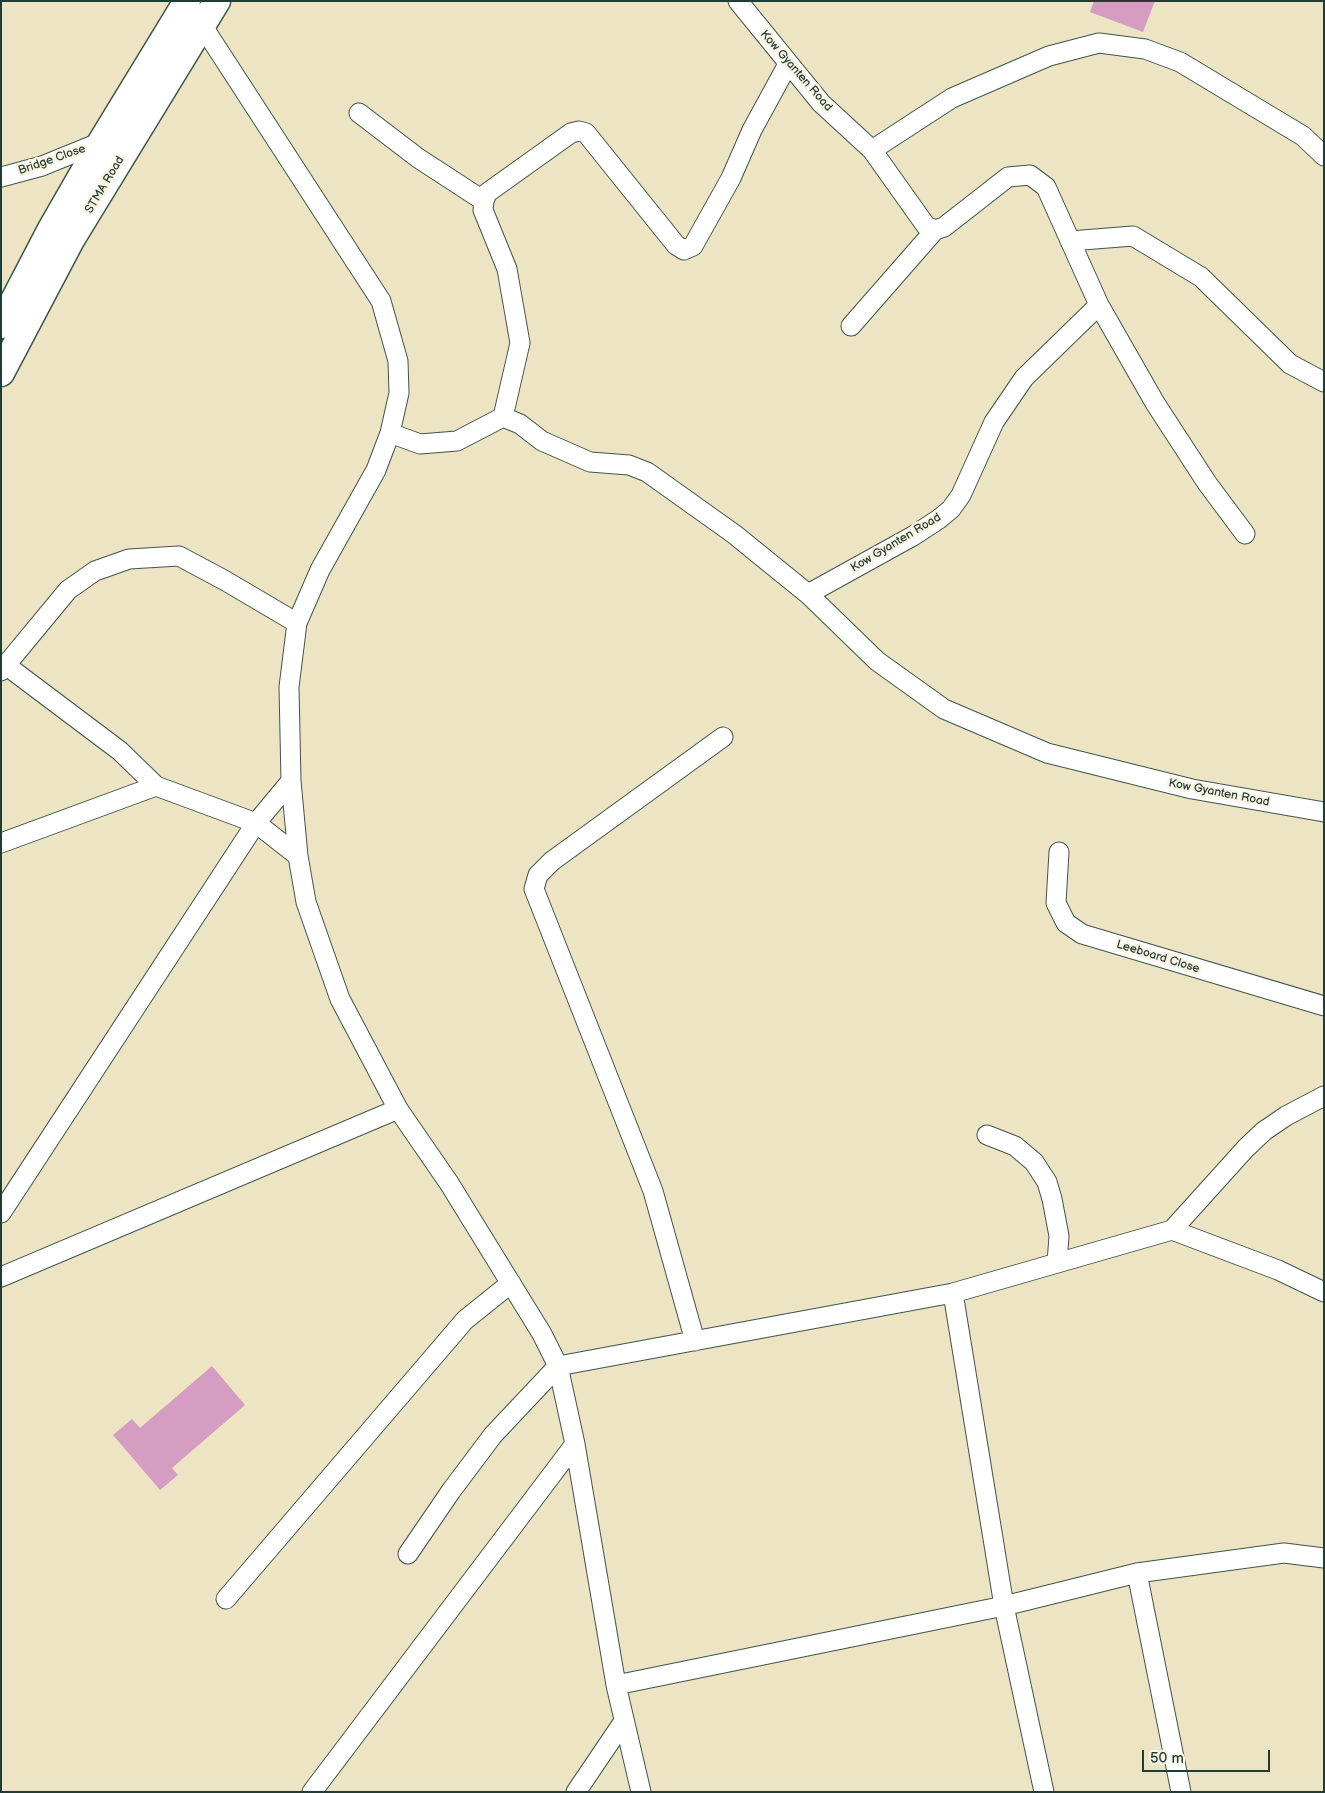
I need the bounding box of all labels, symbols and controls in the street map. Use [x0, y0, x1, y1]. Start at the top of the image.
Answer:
street label: Kow Gyanten Road [757, 27, 835, 115]
street label: Bridge Close [16, 142, 88, 178]
street label: STMA Road [82, 154, 128, 216]
street label: Kow Gyanten Road [848, 510, 944, 576]
street label: Kow Gyanten Road [1167, 776, 1271, 810]
street label: Leeboard Close [1115, 937, 1201, 977]
scale bar [1145, 1740, 1272, 1772]
text: 50 m [1150, 1749, 1184, 1768]

